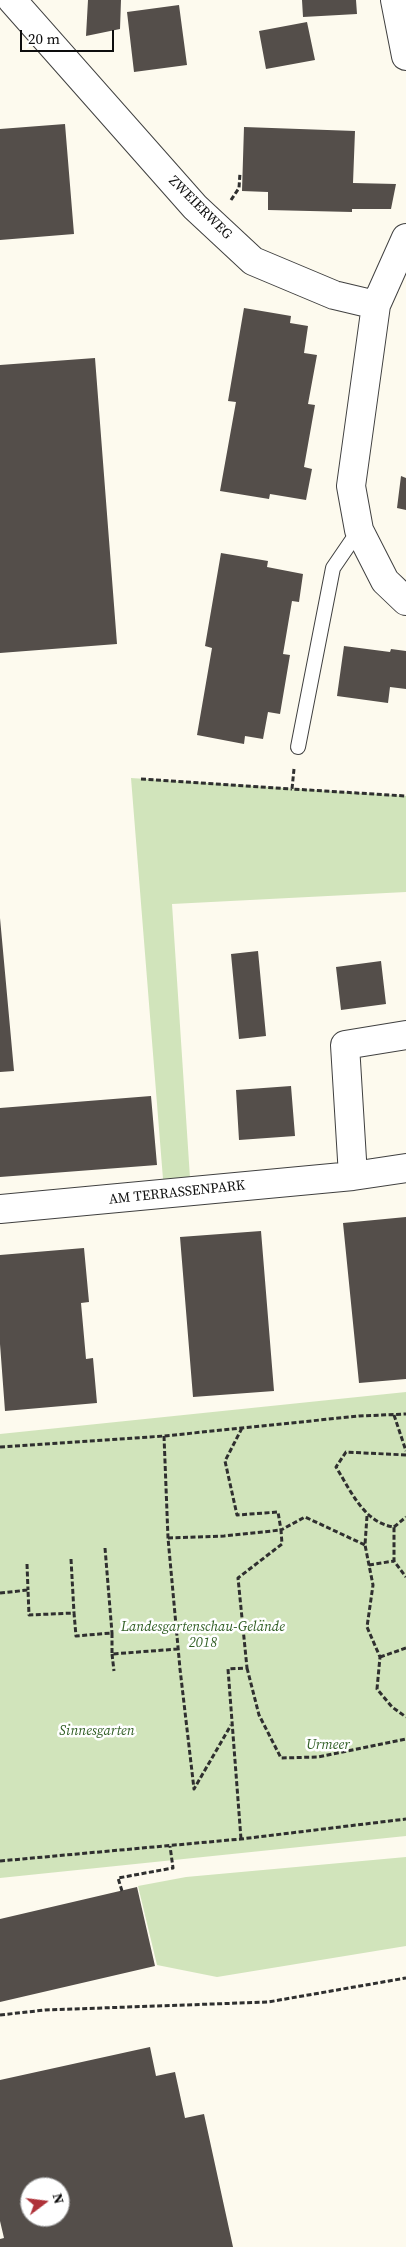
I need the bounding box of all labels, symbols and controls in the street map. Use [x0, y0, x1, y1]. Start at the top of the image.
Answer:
scale bar [22, 20, 116, 52]
text: 20 m [28, 28, 60, 49]
street label: ZWEIERWEG [165, 173, 235, 243]
street label: AM TERRASSENPARK [108, 1177, 246, 1209]
park label: Landesgartenschau-Gelände 2018 [121, 1619, 285, 1651]
park label: Sinnesgarten [59, 1723, 135, 1739]
park label: Urmeer [306, 1737, 350, 1753]
north arrow [20, 2177, 70, 2227]
text: N [48, 2191, 70, 2206]

